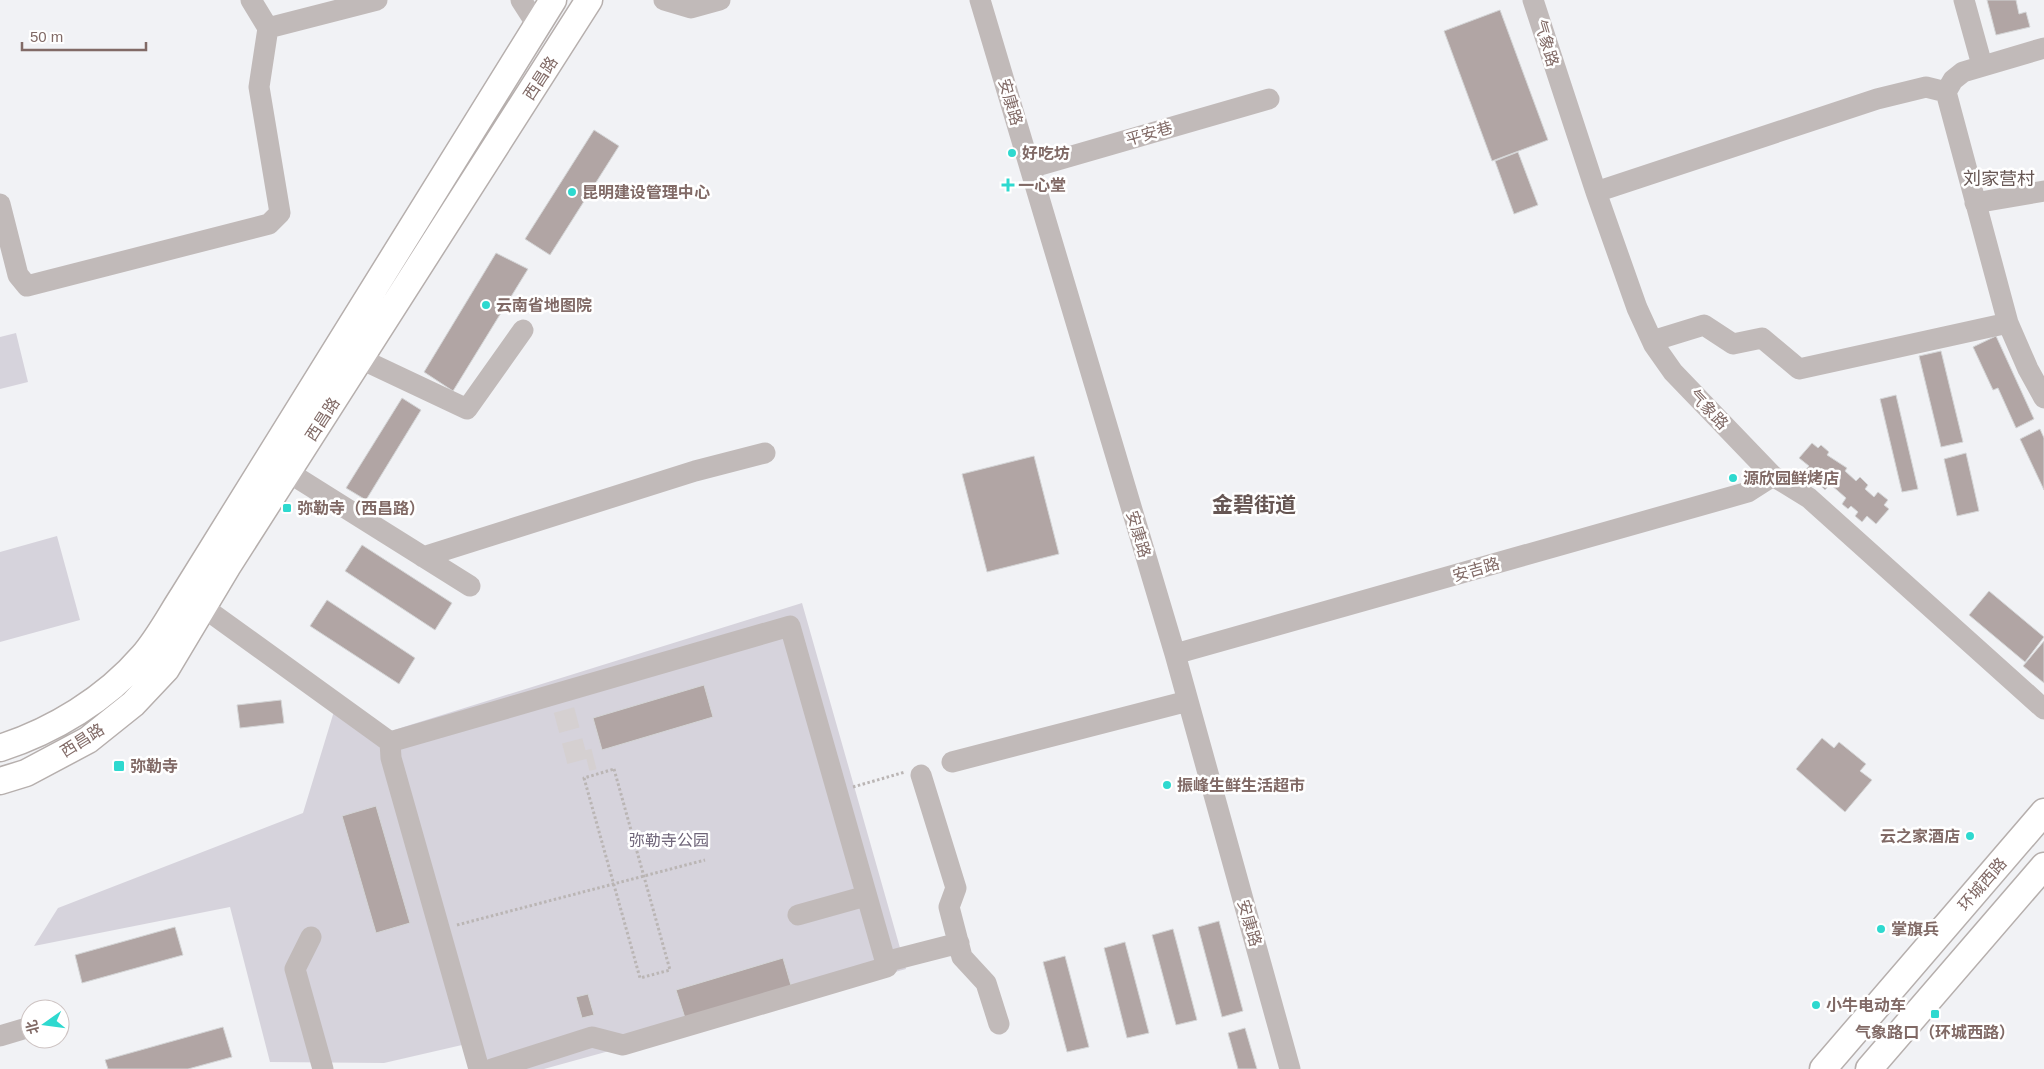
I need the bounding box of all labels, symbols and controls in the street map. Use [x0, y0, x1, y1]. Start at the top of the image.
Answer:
street label: 气象路 [1531, 17, 1563, 69]
scale bar [22, 20, 146, 52]
text: 50 m [30, 28, 63, 45]
street label: 西昌路 [520, 54, 561, 103]
street label: 安康路 [996, 77, 1025, 128]
street label: 平安巷 [1124, 119, 1175, 148]
place label: 好吃坊 [1022, 145, 1070, 162]
marker: 好吃坊 [1006, 147, 1018, 159]
district label: 刘家营村 [1963, 169, 2035, 189]
place label: 一心堂 [1018, 177, 1066, 194]
marker: 一心堂 [1002, 179, 1014, 191]
place label: 昆明建设管理中心 [582, 184, 710, 201]
marker: 昆明建设管理中心 [566, 186, 578, 198]
place label: 云南省地图院 [496, 297, 592, 314]
marker: 云南省地图院 [480, 299, 492, 311]
street label: 气象路 [1686, 385, 1732, 433]
street label: 西昌路 [302, 395, 343, 444]
place label: 源欣园鲜烤店 [1743, 469, 1839, 487]
marker: 源欣园鲜烤店 [1727, 472, 1739, 484]
district label: 金碧街道 [1212, 493, 1296, 516]
place label: 弥勒寺（西昌路） [297, 499, 425, 517]
marker: 弥勒寺（西昌路） [281, 502, 293, 514]
street label: 安康路 [1123, 509, 1154, 560]
street label: 安吉路 [1451, 555, 1502, 584]
street label: 西昌路 [57, 720, 107, 760]
place label: 弥勒寺 [130, 757, 178, 775]
marker: 弥勒寺 [112, 759, 126, 773]
place label: 振峰生鲜生活超市 [1177, 776, 1305, 794]
marker: 振峰生鲜生活超市 [1161, 779, 1173, 791]
place label: 云之家酒店 [1880, 827, 1960, 845]
marker: 云之家酒店 [1964, 830, 1976, 842]
park label: 弥勒寺公园 [629, 832, 709, 849]
street label: 环城西路 [1955, 855, 2010, 914]
street label: 安康路 [1235, 898, 1264, 949]
place label: 掌旗兵 [1891, 920, 1939, 938]
marker: 掌旗兵 [1875, 923, 1887, 935]
place label: 小牛电动车 [1826, 997, 1906, 1014]
north arrow [20, 999, 70, 1049]
marker: 小牛电动车 [1810, 999, 1822, 1011]
marker: 气象路口（环城西路） [1929, 1008, 1941, 1020]
text: 北 [23, 1018, 42, 1036]
place label: 气象路口（环城西路） [1855, 1023, 2015, 1041]

